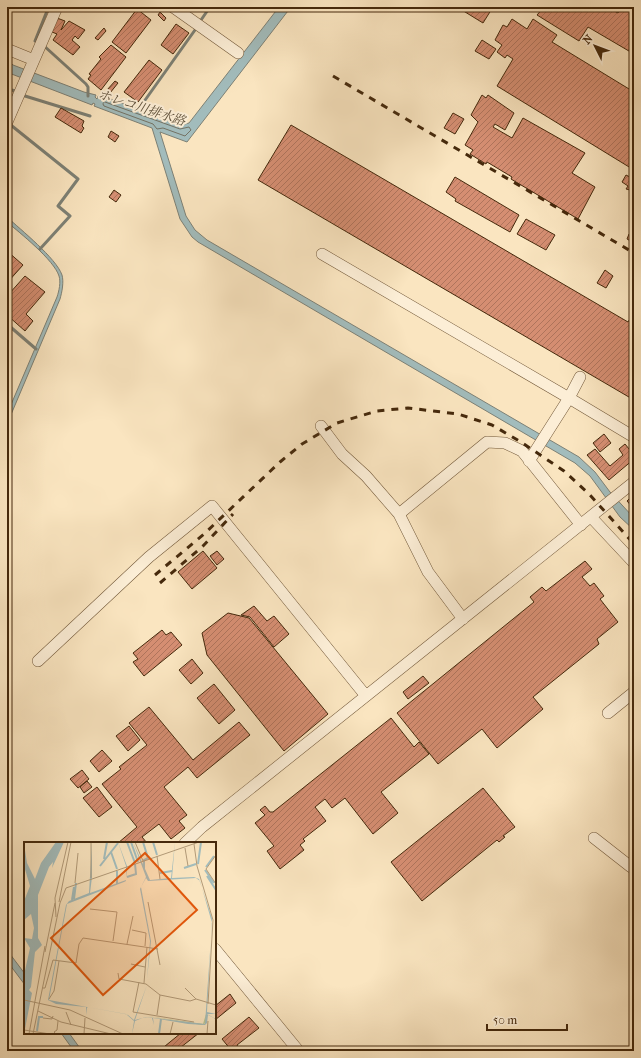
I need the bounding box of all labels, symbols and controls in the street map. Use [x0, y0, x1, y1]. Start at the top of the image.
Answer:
north arrow [575, 26, 615, 66]
text: N [580, 32, 596, 47]
water label: ホレコ川排水路 [96, 86, 188, 129]
inset map [24, 842, 216, 1034]
scale bar [487, 1006, 567, 1032]
text: 50 m [493, 1013, 517, 1027]

